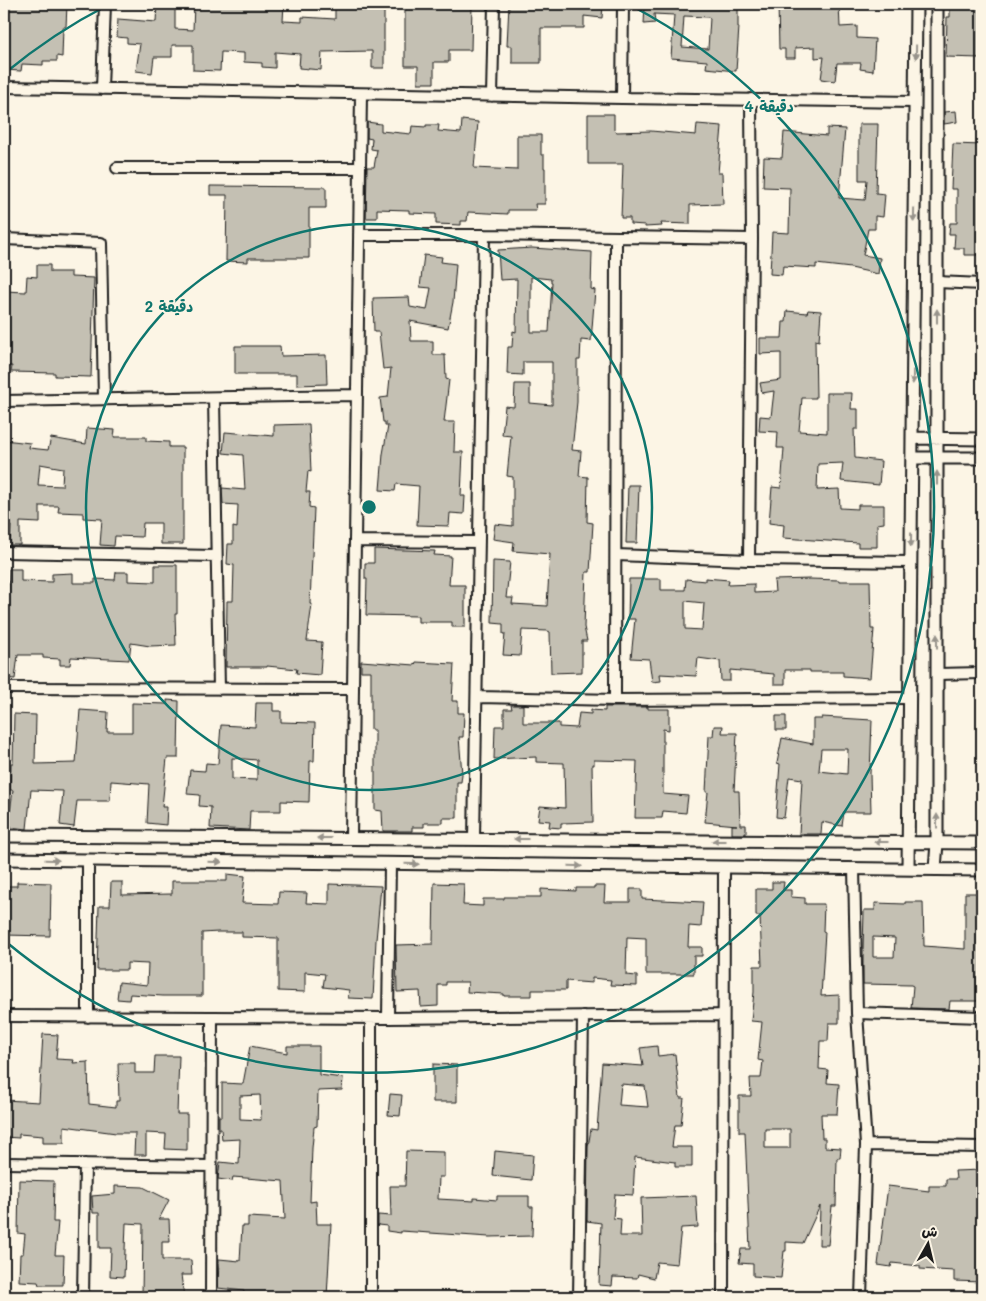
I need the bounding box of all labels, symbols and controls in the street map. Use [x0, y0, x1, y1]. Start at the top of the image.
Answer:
one-way arrow [912, 45, 920, 61]
text: 4 دقيقة [744, 96, 794, 116]
one-way arrow [910, 207, 918, 223]
text: 2 دقيقة [145, 296, 193, 316]
one-way arrow [933, 307, 941, 323]
one-way arrow [909, 370, 917, 386]
one-way arrow [933, 470, 941, 486]
centre of rings [360, 498, 378, 516]
one-way arrow [907, 532, 915, 548]
one-way arrow [933, 632, 941, 648]
one-way arrow [933, 812, 941, 828]
one-way arrow [315, 834, 331, 842]
one-way arrow [513, 835, 529, 843]
one-way arrow [710, 837, 726, 845]
one-way arrow [873, 838, 889, 846]
one-way arrow [45, 856, 61, 864]
one-way arrow [207, 858, 223, 866]
one-way arrow [405, 860, 421, 868]
one-way arrow [567, 862, 583, 870]
north arrow [904, 1218, 954, 1268]
text: ش [921, 1220, 939, 1241]

